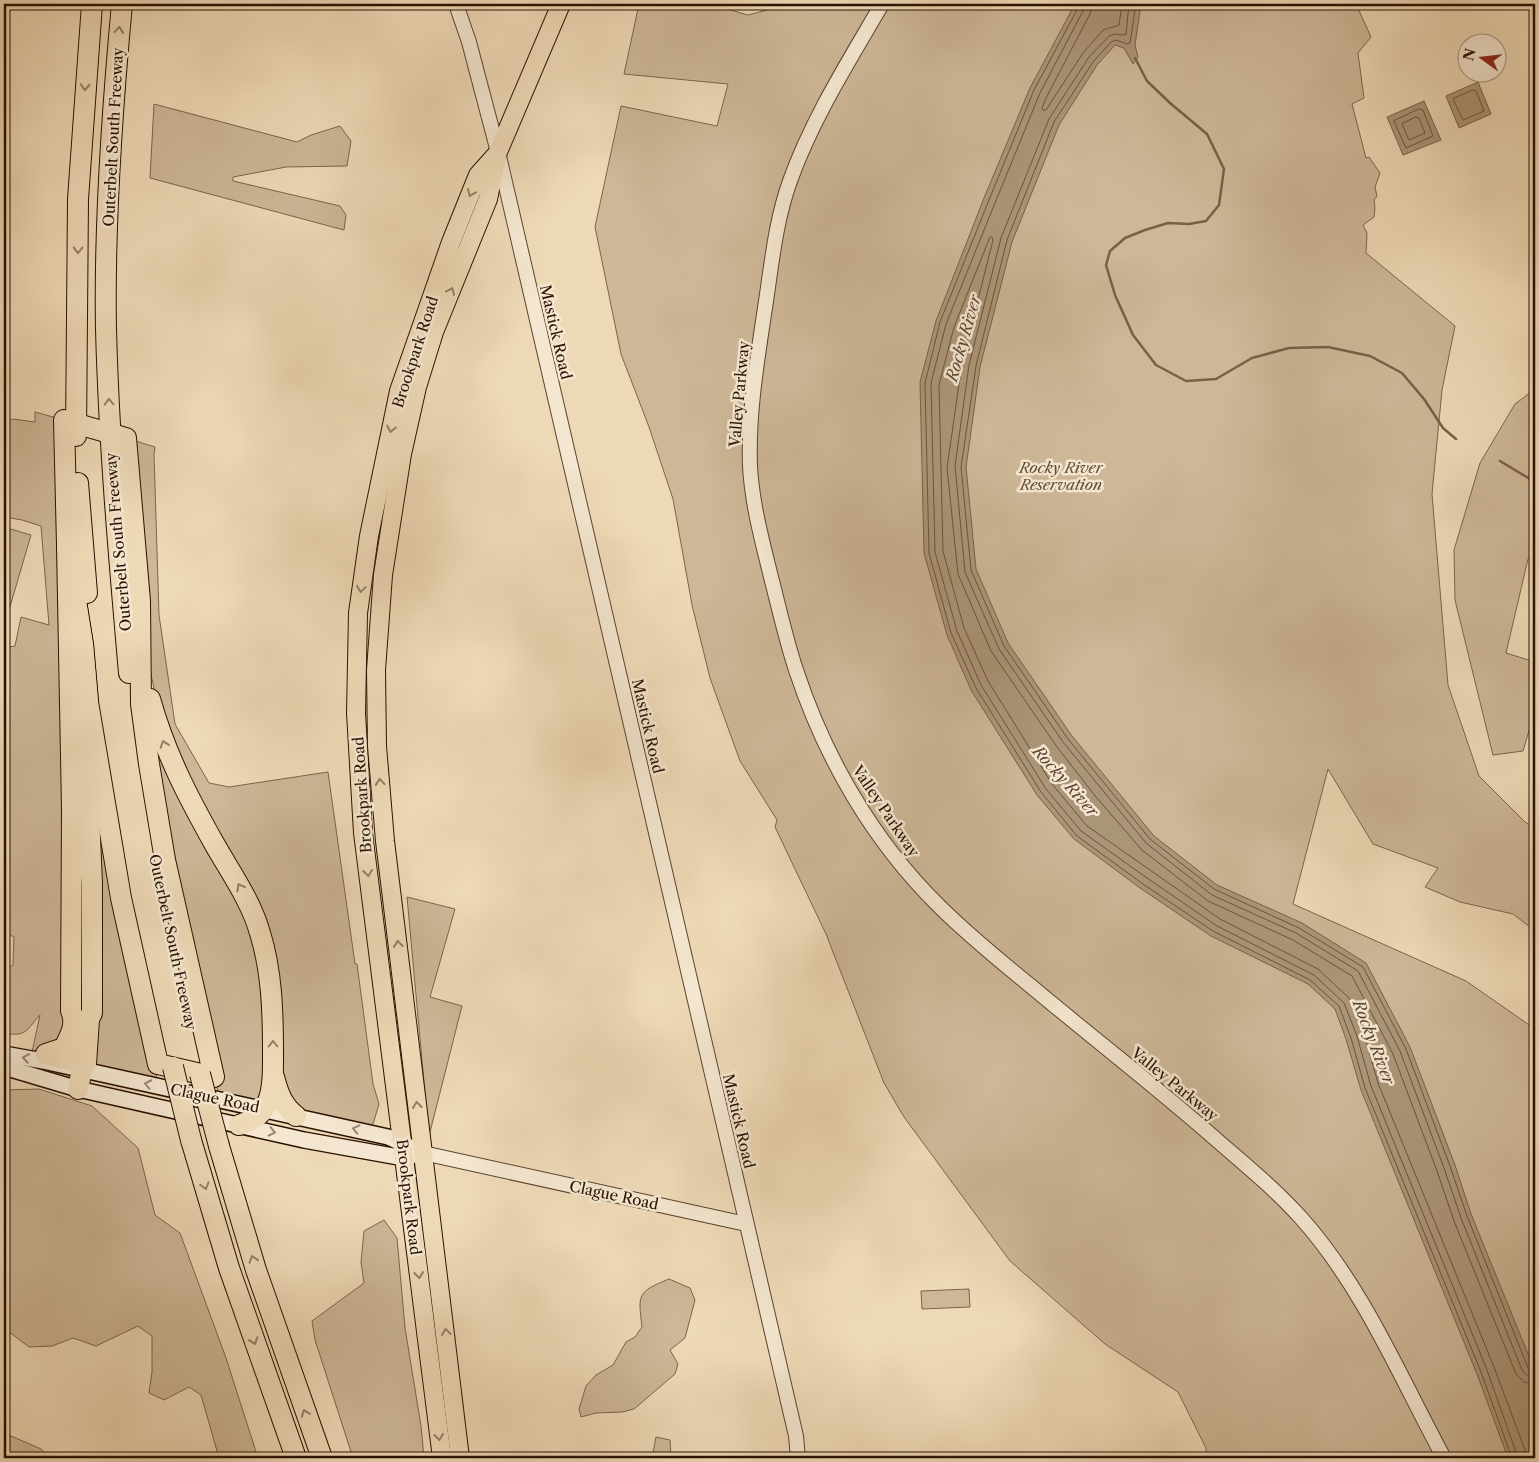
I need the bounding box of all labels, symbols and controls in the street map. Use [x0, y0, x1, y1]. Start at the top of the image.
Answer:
one-way arrow [114, 26, 125, 34]
north arrow [1456, 32, 1506, 82]
street label: Outerbelt South Freeway [99, 46, 127, 227]
text: N [1459, 46, 1480, 63]
one-way arrow [80, 83, 91, 91]
one-way arrow [467, 188, 478, 197]
one-way arrow [73, 246, 83, 254]
street label: Mastick Road [536, 283, 576, 381]
one-way arrow [445, 287, 456, 296]
water label: Rocky River [941, 291, 985, 386]
street label: Brookpark Road [388, 294, 442, 410]
street label: Valley Parkway [725, 340, 753, 449]
one-way arrow [103, 398, 114, 406]
one-way arrow [386, 425, 397, 434]
street label: Outerbelt South Freeway [101, 451, 135, 632]
park label: Rocky River Reservation [1018, 458, 1104, 494]
one-way arrow [357, 584, 367, 593]
street label: Mastick Road [628, 677, 668, 775]
street label: Brookpark Road [348, 736, 376, 854]
one-way arrow [160, 740, 170, 749]
water label: Rocky River [1027, 740, 1104, 822]
street label: Valley Parkway [848, 761, 924, 861]
one-way arrow [375, 778, 386, 786]
street label: Outerbelt South Freeway [145, 852, 201, 1032]
one-way arrow [363, 869, 373, 877]
one-way arrow [236, 883, 246, 892]
one-way arrow [393, 939, 404, 947]
water label: Rocky River [1348, 995, 1400, 1089]
one-way arrow [268, 1040, 278, 1048]
street label: Valley Parkway [1127, 1043, 1223, 1125]
one-way arrow [21, 1053, 30, 1063]
street label: Mastick Road [719, 1072, 759, 1170]
one-way arrow [143, 1079, 152, 1089]
street label: Clague Road [169, 1079, 261, 1117]
one-way arrow [412, 1101, 423, 1109]
one-way arrow [351, 1124, 360, 1135]
one-way arrow [267, 1126, 276, 1137]
street label: Brookpark Road [392, 1138, 426, 1256]
street label: Clague Road [568, 1176, 660, 1214]
one-way arrow [199, 1182, 209, 1190]
one-way arrow [248, 1255, 258, 1263]
one-way arrow [413, 1272, 424, 1280]
one-way arrow [441, 1328, 452, 1336]
one-way arrow [248, 1336, 258, 1345]
one-way arrow [301, 1409, 311, 1417]
one-way arrow [433, 1433, 444, 1441]

